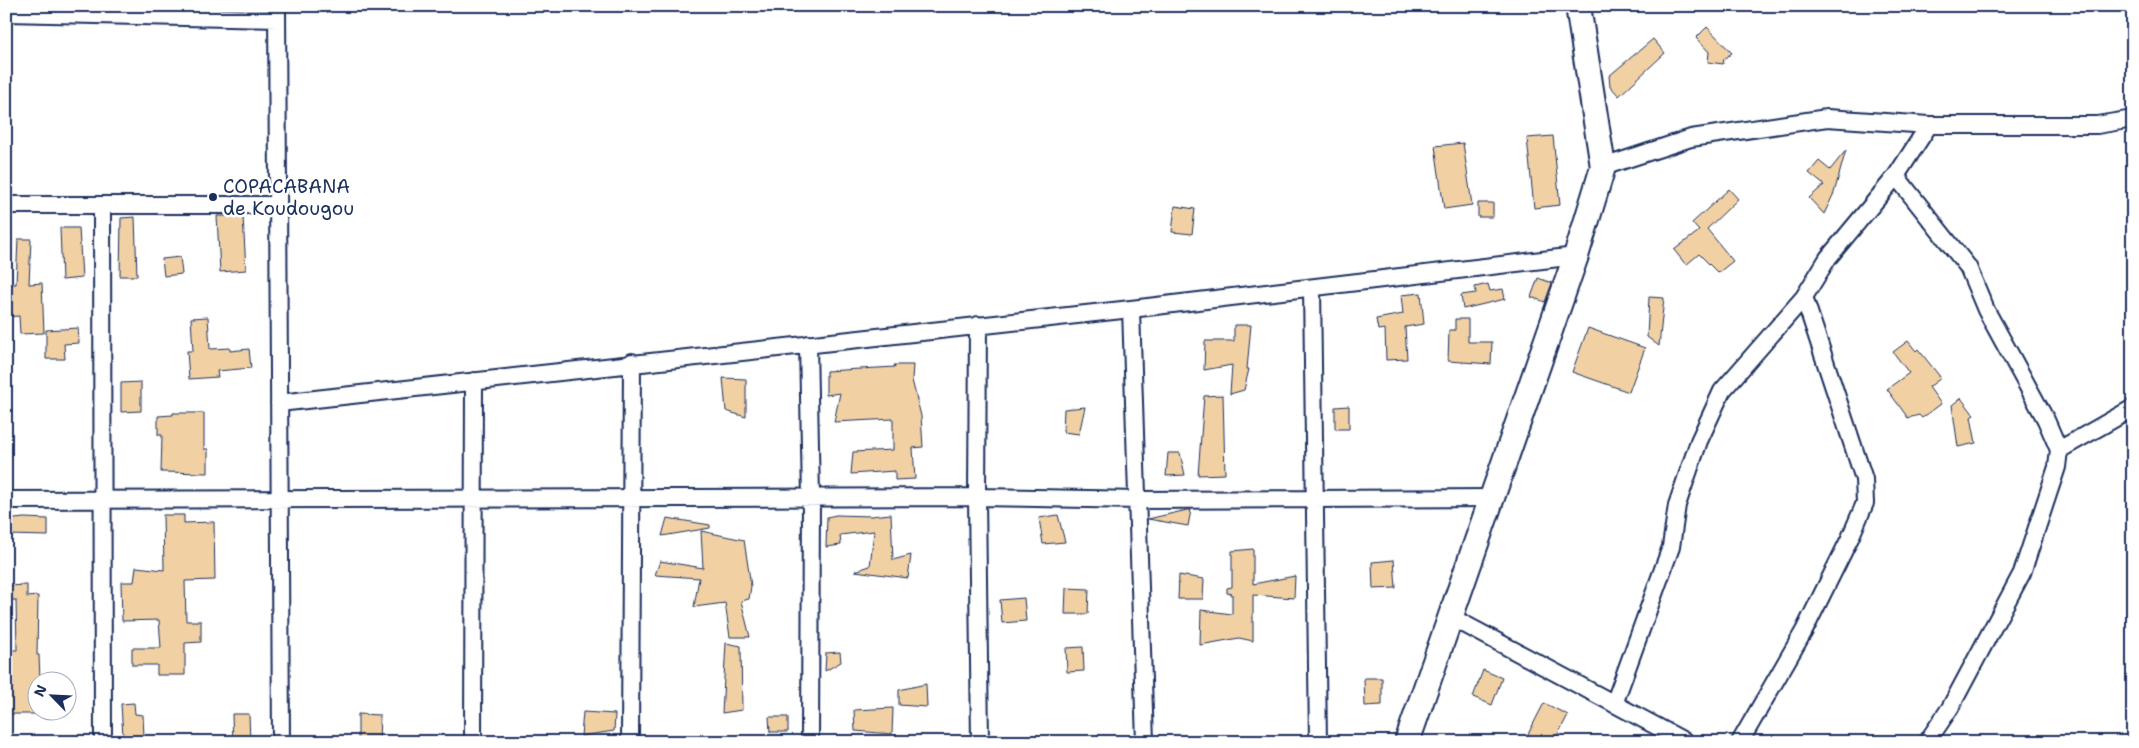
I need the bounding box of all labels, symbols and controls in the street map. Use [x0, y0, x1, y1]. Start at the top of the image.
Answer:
place label: COPACABANA de Koudougou [223, 174, 354, 221]
marker: COPACABANA de Koudougou [207, 191, 219, 203]
north arrow [28, 670, 78, 720]
text: N [30, 682, 51, 699]

